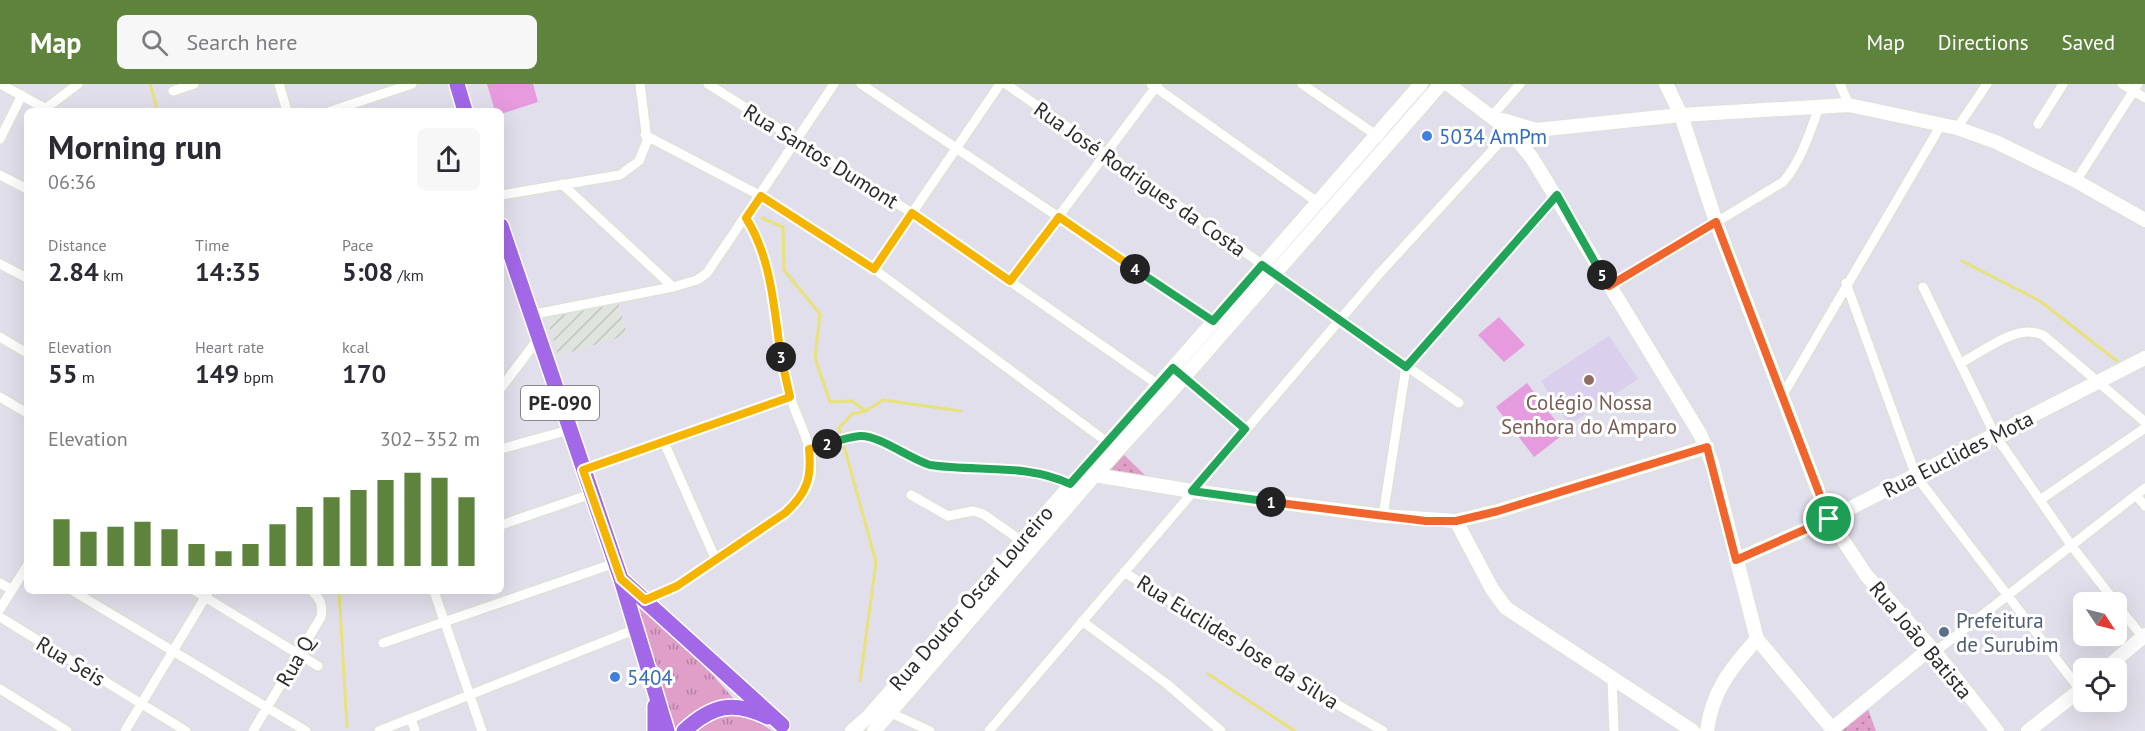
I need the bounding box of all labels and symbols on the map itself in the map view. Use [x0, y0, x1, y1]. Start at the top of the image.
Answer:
street label: Rua José Rodrigues da Costa [1029, 95, 1251, 263]
street label: Rua Santos Dumont [739, 98, 903, 214]
place label: 5034 AmPm [1439, 123, 1547, 150]
marker: 5034 AmPm [1420, 129, 1434, 143]
pin: 4 [1120, 254, 1150, 284]
pin: 5 [1587, 260, 1617, 290]
pin: 3 [766, 342, 796, 372]
marker: Colégio Nossa Senhora do Amparo [1582, 373, 1596, 387]
road number: PE-090 [521, 386, 599, 420]
place label: Colégio Nossa Senhora do Amparo [1501, 389, 1677, 440]
street label: Rua Euclides Mota [1878, 404, 2038, 504]
pin: 2 [812, 429, 842, 459]
pin: 1 [1256, 487, 1286, 517]
pin [1803, 493, 1854, 544]
street label: Rua Doutor Oscar Loureiro [883, 500, 1059, 696]
street label: Rua Euclides Jose da Silva [1132, 569, 1344, 715]
street label: Rua João Batista [1864, 575, 1978, 705]
north arrow [2073, 592, 2127, 646]
place label: Prefeitura de Surubim [1956, 607, 2059, 658]
marker: Prefeitura de Surubim [1937, 625, 1951, 639]
street label: Rua Seis [32, 630, 110, 692]
street label: Rua Q [270, 630, 321, 691]
place label: 5404 [627, 664, 673, 691]
marker: 5404 [608, 670, 622, 684]

